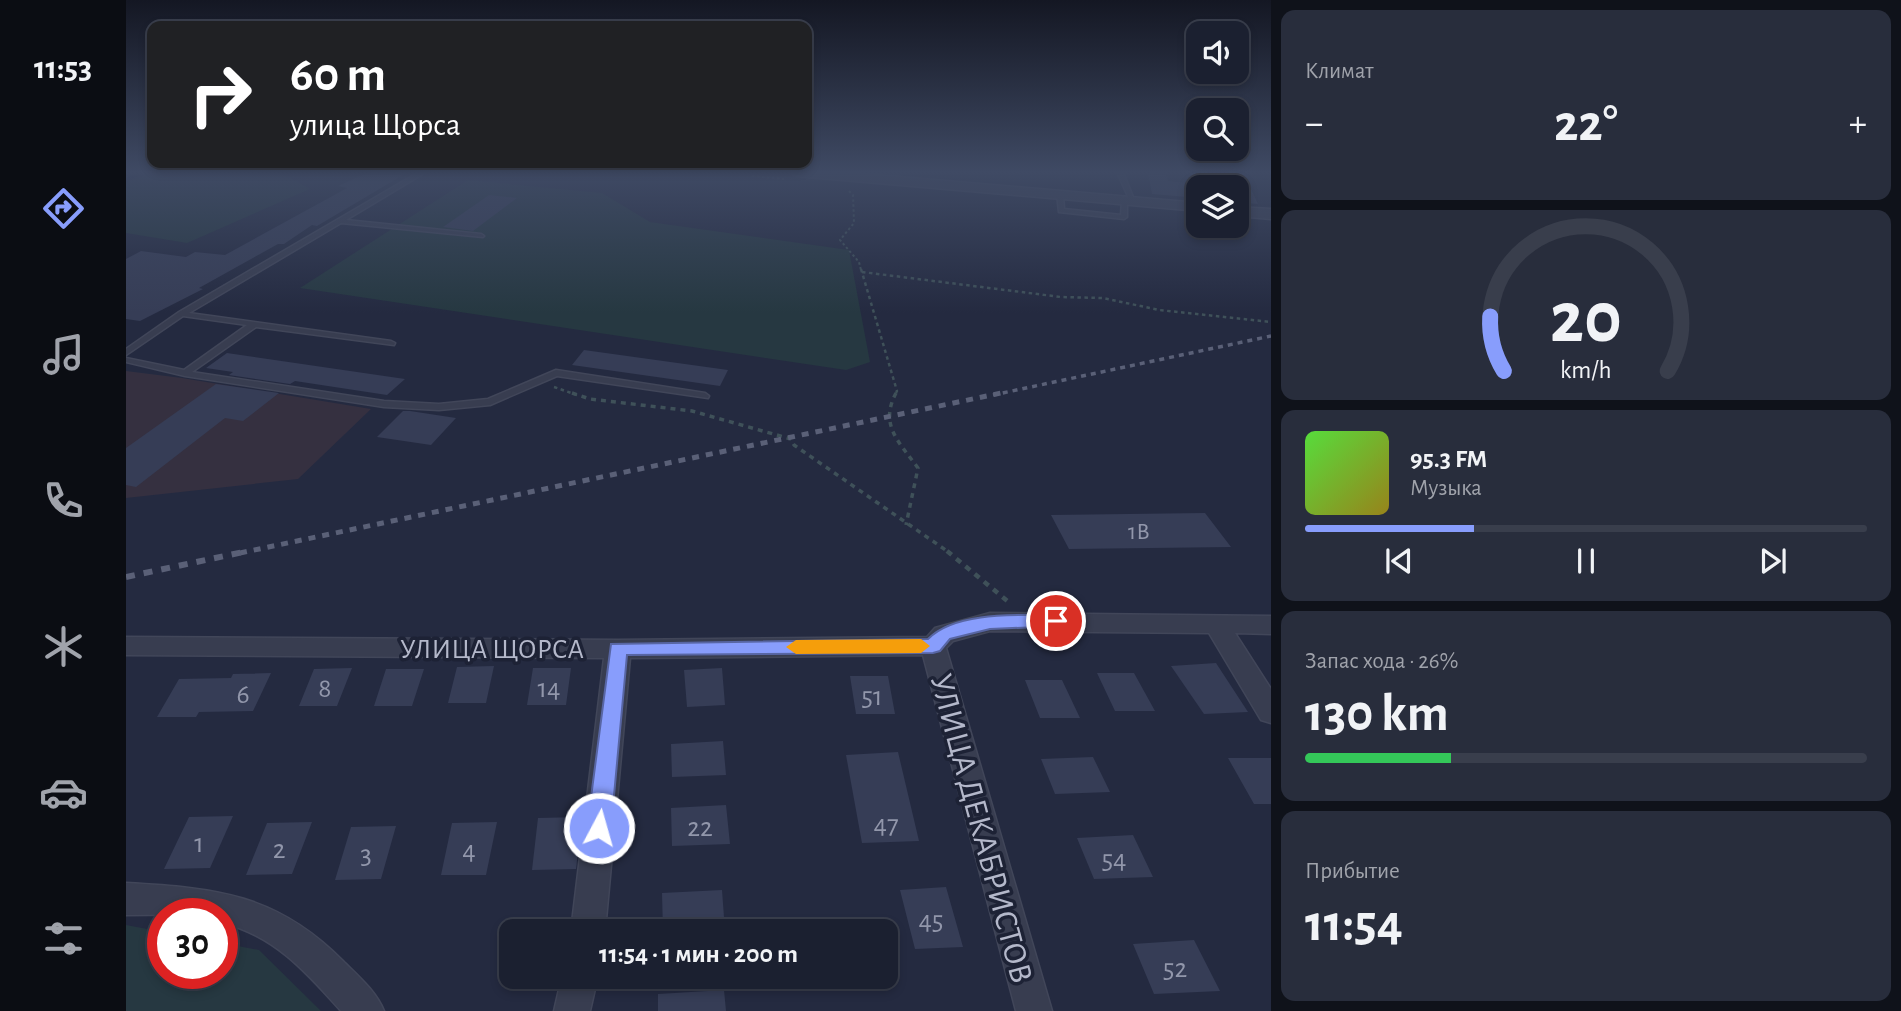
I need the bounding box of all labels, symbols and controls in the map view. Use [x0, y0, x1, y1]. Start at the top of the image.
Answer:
map controls [1186, 21, 1249, 238]
button: sound [1186, 21, 1249, 84]
icon: right [175, 49, 266, 140]
text: 60 m [290, 51, 386, 100]
text: 11:53 [34, 52, 92, 84]
text: Климат [1305, 60, 1374, 83]
button: search [1186, 98, 1249, 161]
text: 22° [1554, 98, 1618, 150]
text: − [1305, 105, 1323, 143]
text: + [1849, 105, 1867, 143]
text: улица Щорса [290, 109, 461, 141]
button: layers [1186, 175, 1249, 238]
icon: directions [39, 184, 88, 233]
text: 20 [1550, 284, 1622, 357]
icon: music [39, 330, 88, 379]
text: km/h [1560, 358, 1612, 383]
text: 95.3 FM [1410, 446, 1487, 472]
icon: phone [39, 476, 88, 525]
text: Музыка [1410, 477, 1482, 500]
house number: 1В [1128, 520, 1150, 544]
icon: previous [1380, 542, 1418, 580]
icon: pause [1567, 542, 1605, 580]
icon: next [1754, 542, 1792, 580]
pin [1026, 591, 1086, 651]
icon: arrive [1037, 602, 1075, 640]
icon: climate [39, 622, 88, 671]
street label: УЛИЦА ЩОРСА [400, 636, 584, 664]
text: Запас хода · 26% [1305, 650, 1459, 673]
street label: УЛИЦА ДЕКАБРИСТОВ [923, 671, 1038, 987]
house number: 8 [318, 675, 332, 703]
house number: 14 [537, 675, 561, 703]
house number: 6 [236, 681, 250, 709]
house number: 51 [861, 683, 883, 711]
text: 130 km [1305, 688, 1449, 740]
icon: car [39, 768, 88, 817]
position arrow [562, 791, 636, 865]
house number: 47 [873, 811, 899, 839]
house number: 22 [687, 814, 713, 842]
house number: 1 [194, 830, 204, 858]
house number: 2 [273, 836, 285, 864]
house number: 4 [462, 837, 476, 865]
house number: 3 [360, 841, 372, 869]
house number: 54 [1101, 846, 1127, 874]
text: Прибытие [1305, 860, 1400, 883]
speed limit sign: 30 [147, 898, 238, 989]
text: 11:54 [1305, 898, 1403, 950]
house number: 45 [918, 907, 944, 935]
icon: filters [39, 914, 88, 963]
text: 11:54 · 1 мин · 200 m [599, 941, 798, 967]
house number: 52 [1163, 955, 1187, 983]

